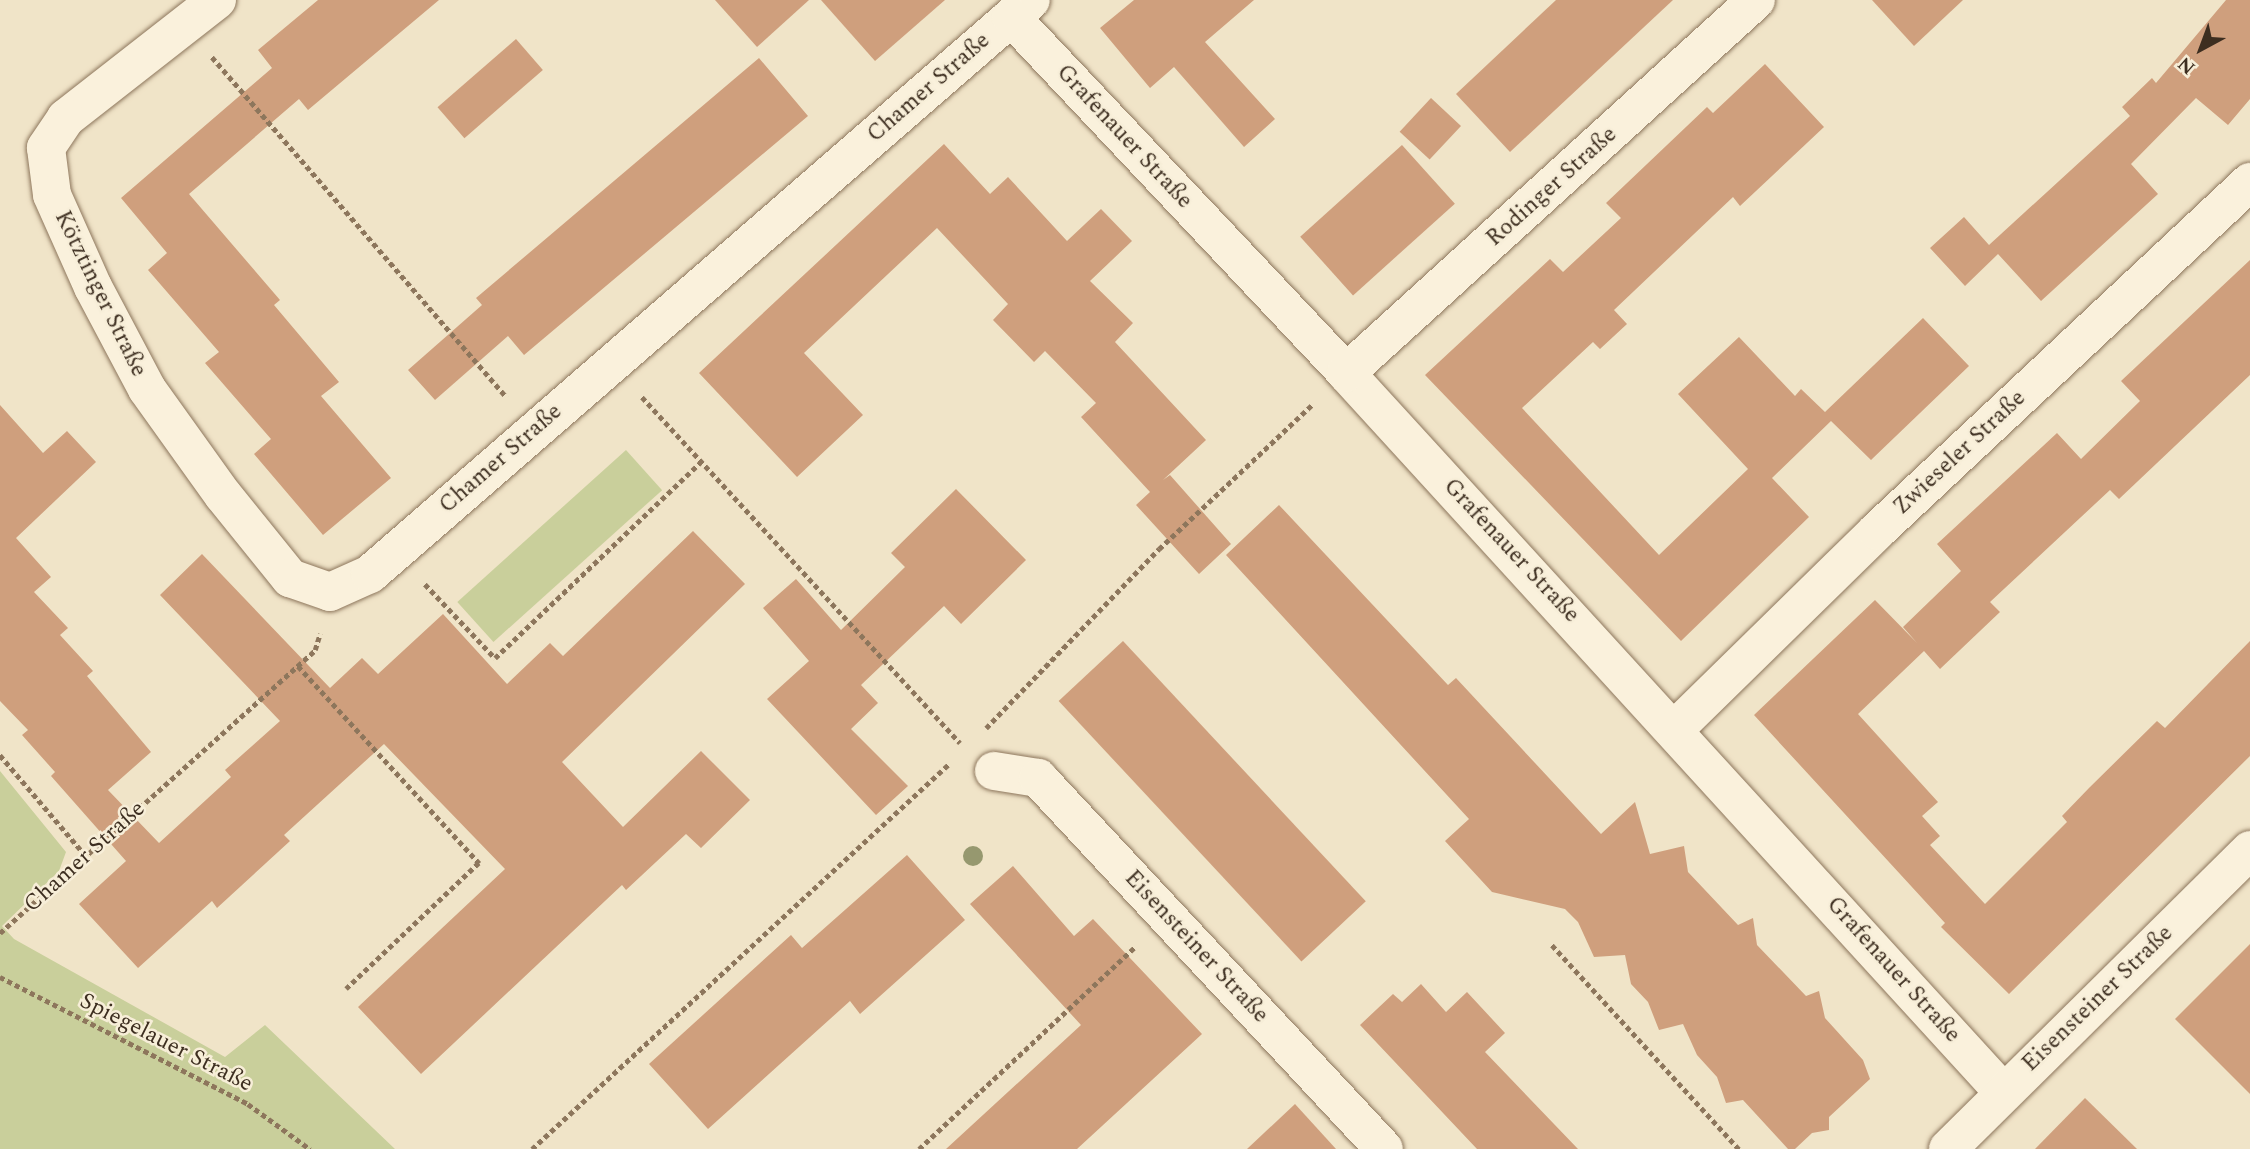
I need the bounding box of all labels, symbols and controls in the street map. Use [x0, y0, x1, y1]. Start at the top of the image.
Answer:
north arrow [2166, 14, 2236, 84]
street label: Chamer Straße [862, 27, 996, 149]
text: N [2172, 49, 2202, 81]
street label: Grafenauer Straße [1050, 59, 1198, 215]
street label: Rodinger Straße [1481, 121, 1623, 253]
street label: Kötztinger Straße [48, 207, 152, 381]
street label: Zwieseler Straße [1888, 385, 2032, 521]
street label: Chamer Straße [434, 398, 568, 520]
street label: Grafenauer Straße [1437, 473, 1585, 629]
street label: Chamer Straße [19, 795, 151, 919]
street label: Eisensteiner Straße [1118, 865, 1274, 1029]
street label: Grafenauer Straße [1820, 891, 1966, 1049]
street label: Eisensteiner Straße [2017, 920, 2179, 1078]
street label: Spiegelauer Straße [75, 987, 257, 1099]

